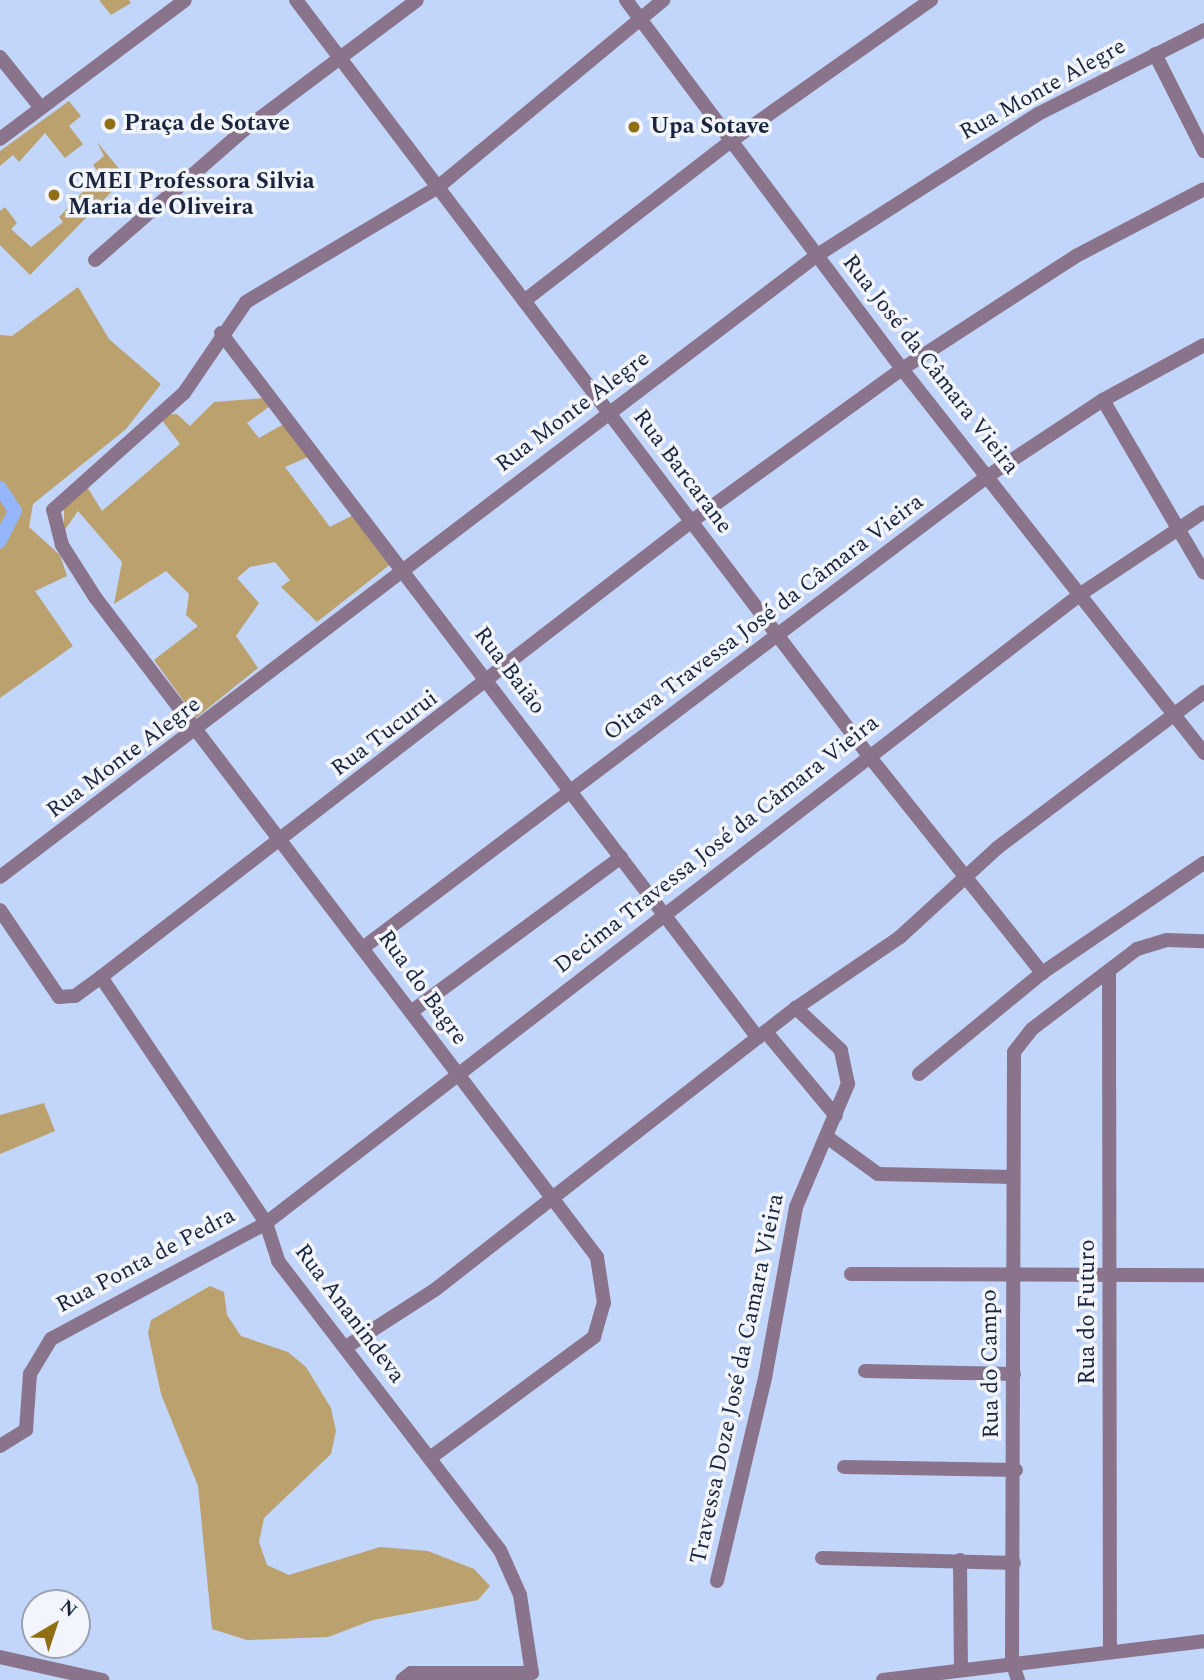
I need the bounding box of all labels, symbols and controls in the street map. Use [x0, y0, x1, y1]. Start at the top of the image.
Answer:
street label: Rua Monte Alegre [955, 33, 1131, 147]
place label: Praça de Sotave [124, 110, 290, 138]
place label: Upa Sotave [650, 113, 769, 141]
marker: Praça de Sotave [102, 116, 118, 132]
marker: Upa Sotave [624, 117, 644, 137]
place label: CMEI Professora Silvia Maria de Oliveira [68, 168, 315, 222]
marker: CMEI Professora Silvia Maria de Oliveira [46, 187, 62, 203]
street label: Rua José da Câmara Vieira [836, 250, 1024, 480]
street label: Rua Monte Alegre [491, 345, 655, 479]
street label: Rua Barcarane [626, 405, 738, 539]
street label: Oitava Travessa José da Câmara Vieira [599, 489, 929, 747]
street label: Rua Baião [467, 622, 551, 720]
street label: Rua Tucurui [326, 685, 444, 783]
street label: Rua Monte Alegre [42, 691, 206, 825]
street label: Decima Travessa José da Câmara Vieira [549, 710, 885, 980]
street label: Rua do Bagre [371, 925, 473, 1051]
street label: Travessa Doze José da Camara Vieira [685, 1191, 791, 1567]
street label: Rua Ponta de Pedra [52, 1202, 240, 1320]
street label: Rua Ananindeva [288, 1239, 410, 1389]
street label: Rua do Futuro [1074, 1239, 1102, 1385]
street label: Rua do Campo [976, 1289, 1006, 1439]
north arrow [21, 1589, 91, 1659]
text: N [53, 1593, 83, 1625]

